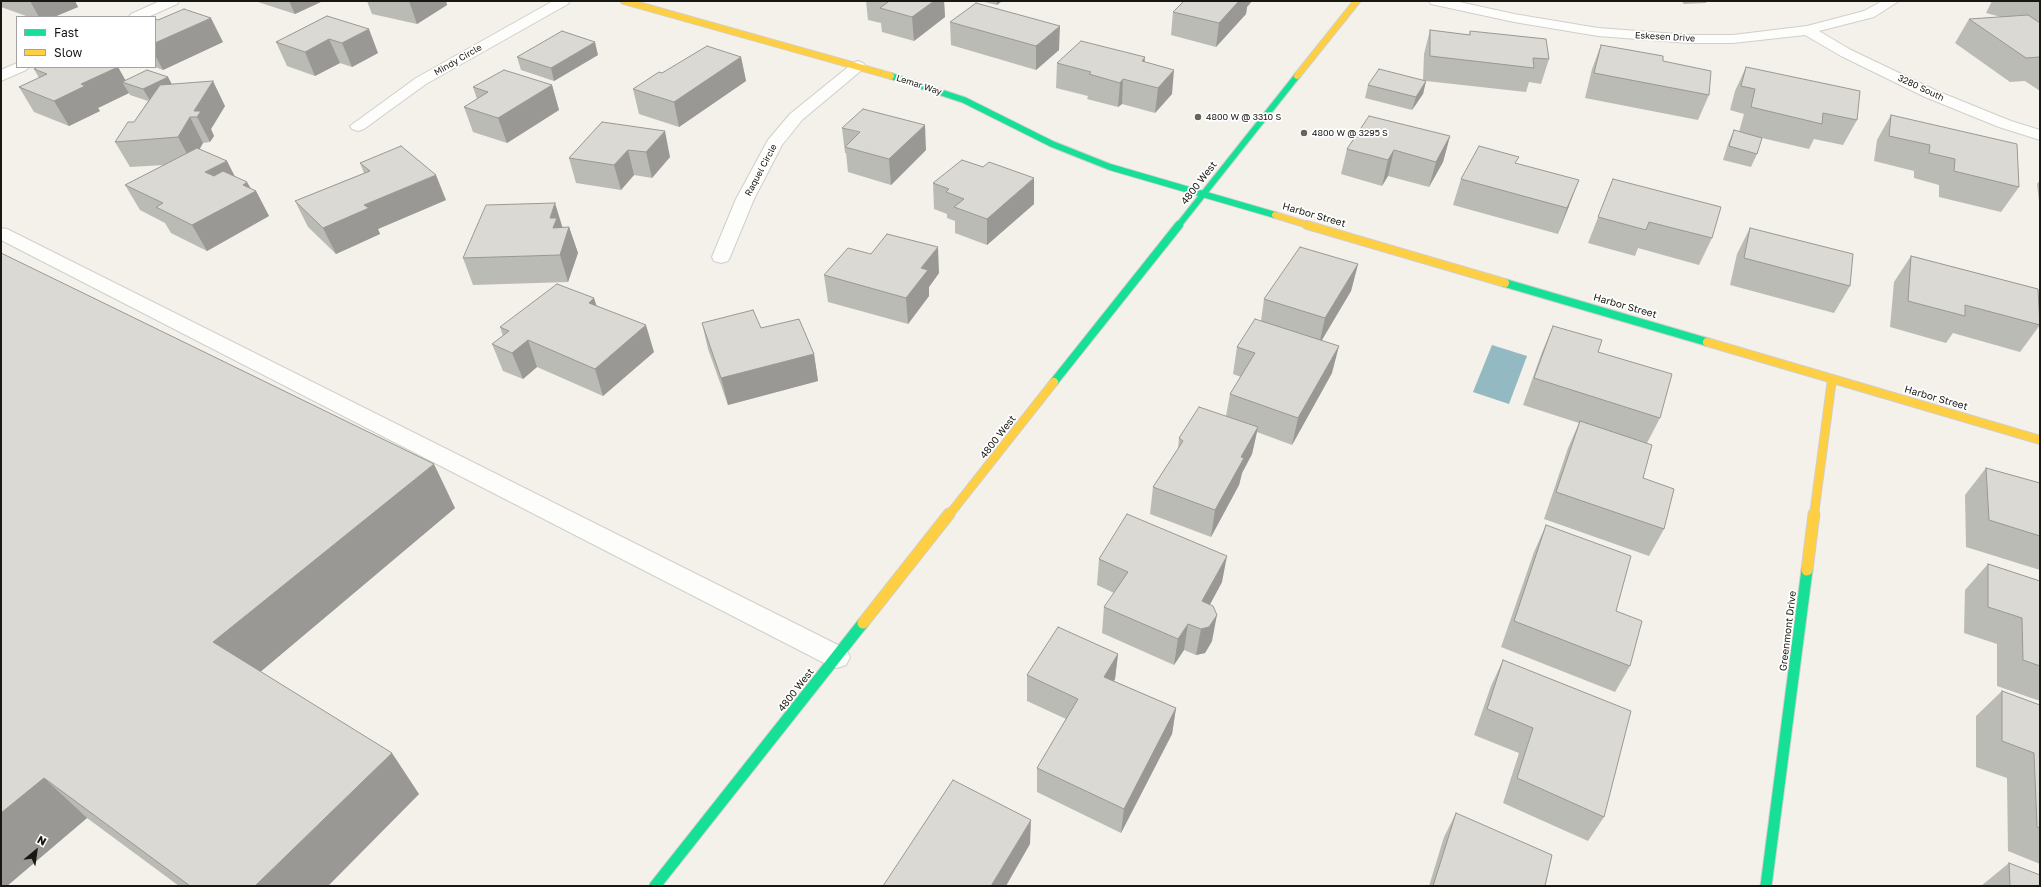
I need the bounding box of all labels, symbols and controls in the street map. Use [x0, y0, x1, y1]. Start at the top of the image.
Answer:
legend [16, 16, 156, 68]
text: Fast [54, 25, 79, 40]
street label: Eskesen Drive [1635, 30, 1695, 44]
street label: Mindy Circle [432, 42, 484, 78]
text: Slow [54, 45, 82, 60]
street label: Lemar Way [895, 73, 943, 97]
street label: 3280 South [1896, 73, 1946, 103]
marker: 4800 W @ 3310 S [1193, 112, 1203, 122]
place label: 4800 W @ 3310 S [1206, 112, 1281, 122]
marker: 4800 W @ 3295 S [1299, 128, 1309, 138]
place label: 4800 W @ 3295 S [1312, 128, 1388, 138]
street label: Raquel Circle [743, 142, 779, 198]
street label: 4800 West [1178, 159, 1220, 207]
street label: Harbor Street [1281, 200, 1347, 230]
street label: Harbor Street [1592, 291, 1658, 321]
street label: Harbor Street [1903, 383, 1969, 413]
street label: 4800 West [977, 413, 1019, 461]
street label: Greenmont Drive [1777, 590, 1799, 672]
street label: 4800 West [775, 666, 817, 714]
north arrow [16, 831, 56, 871]
text: N [35, 832, 49, 848]

